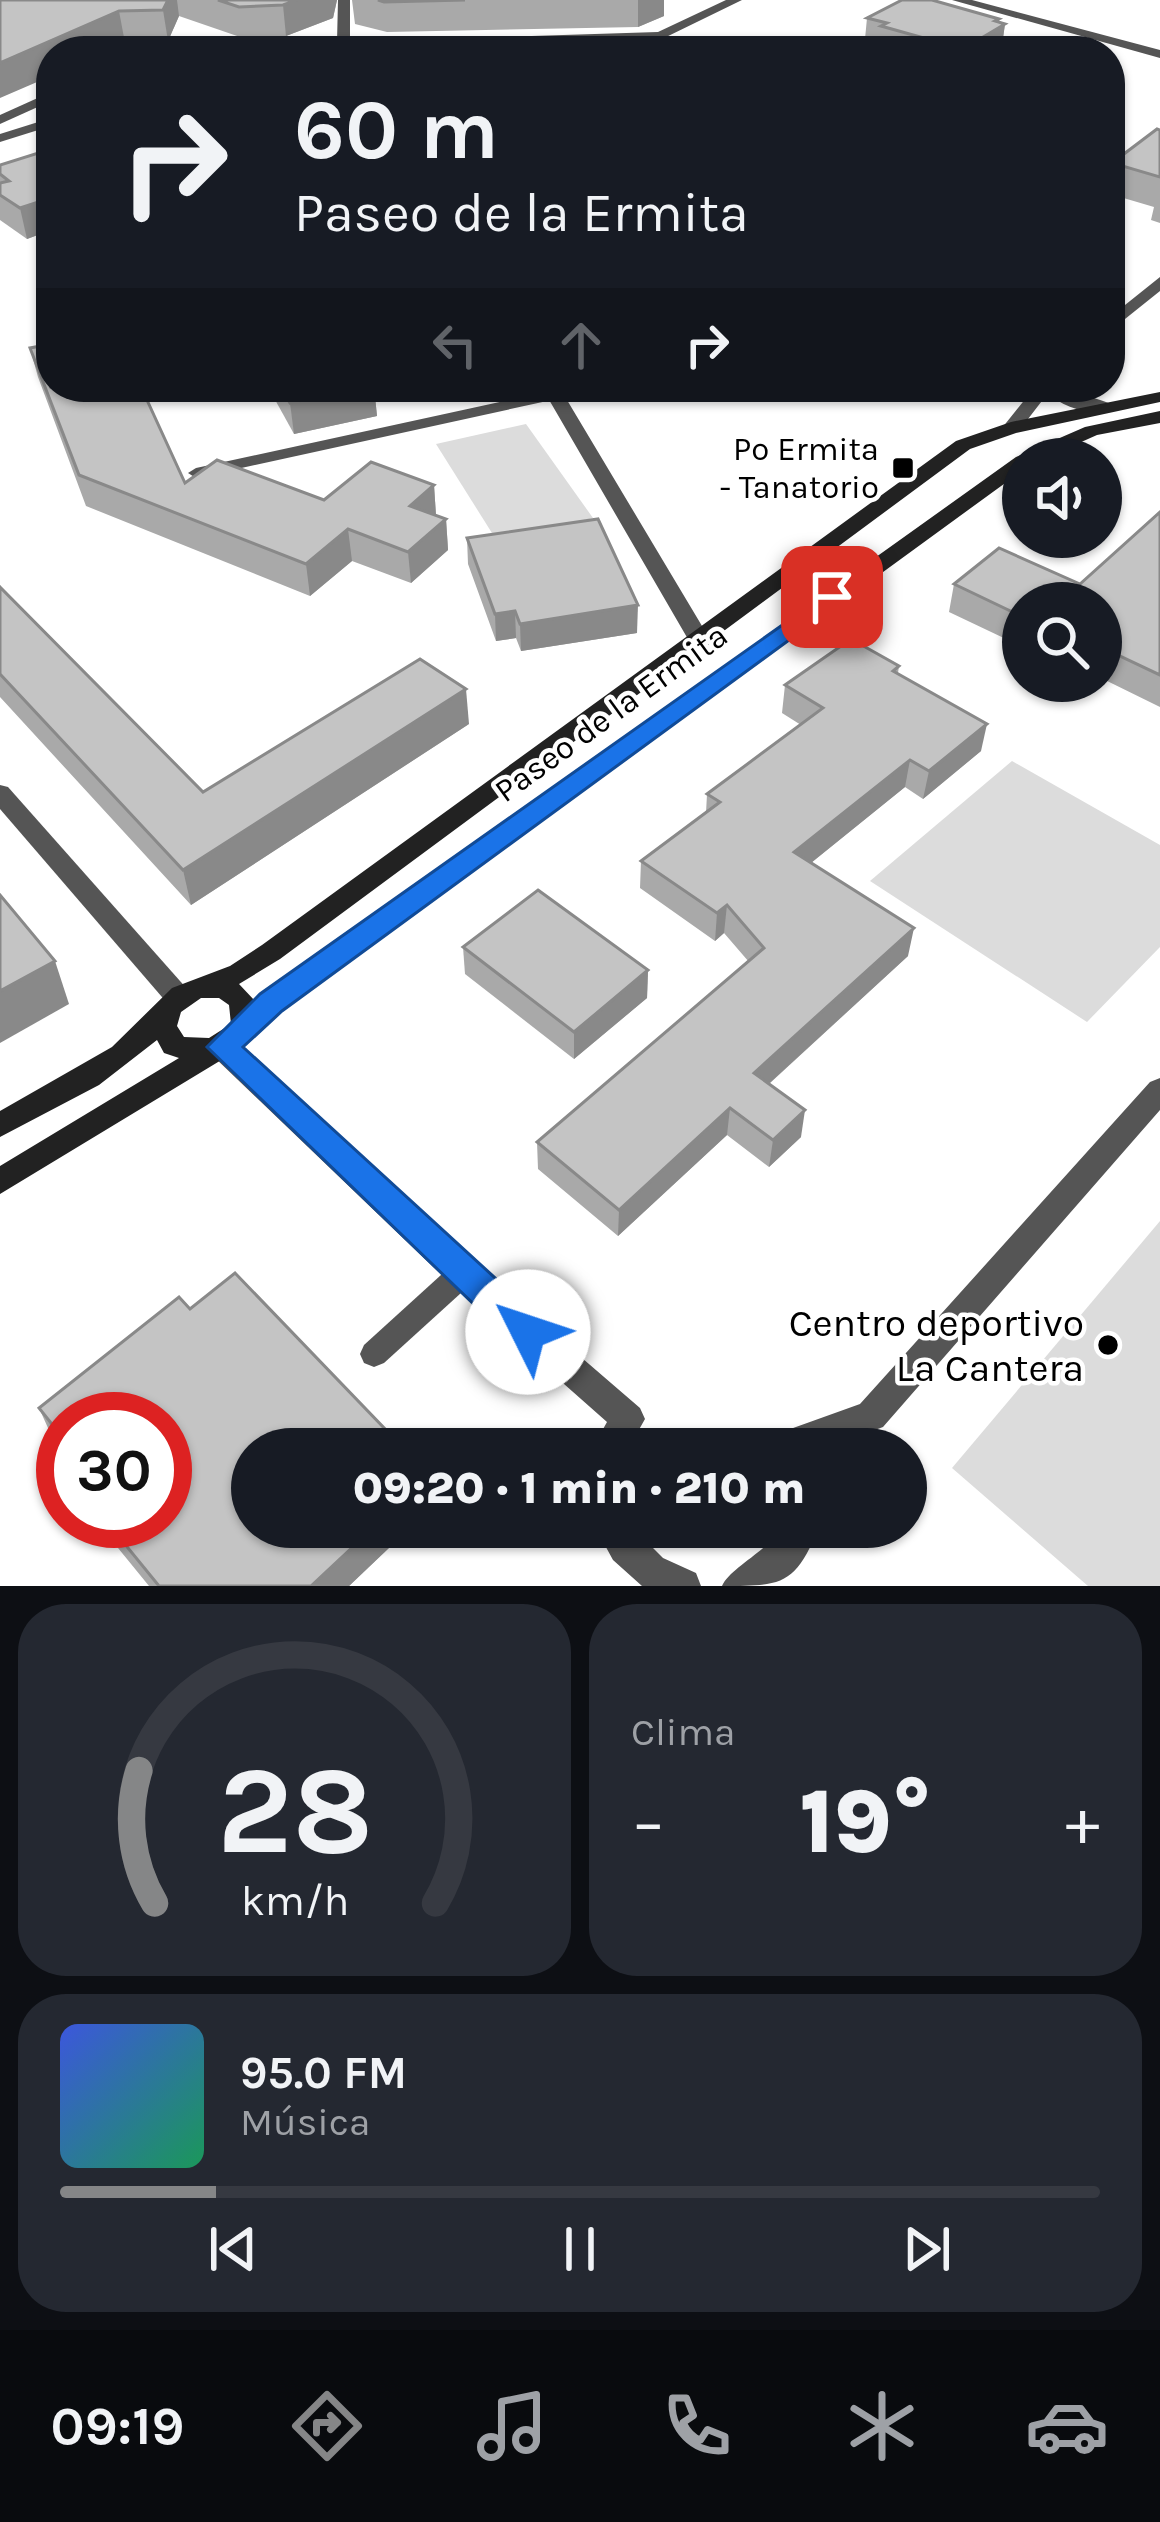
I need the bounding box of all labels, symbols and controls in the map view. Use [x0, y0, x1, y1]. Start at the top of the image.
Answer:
text: 60 m [294, 81, 499, 179]
icon: right [96, 84, 252, 240]
text: Paseo de la Ermita [294, 181, 749, 245]
icon: left [422, 312, 488, 378]
icon: ahead [548, 312, 614, 378]
icon: right [674, 312, 740, 378]
place label: Pº Ermita - Tanatorio [720, 430, 879, 506]
map controls [1002, 438, 1122, 702]
button: sound [1002, 438, 1122, 558]
marker: Pº Ermita - Tanatorio [890, 455, 916, 481]
pin [781, 546, 883, 648]
icon: arrive [799, 564, 865, 630]
button: search [1002, 582, 1122, 702]
street label: Paseo de la Ermita [487, 616, 735, 810]
position arrow [465, 1269, 591, 1395]
place label: Centro deportivo La Cantera [789, 1300, 1084, 1391]
marker: Centro deportivo La Cantera [1095, 1332, 1121, 1358]
speed limit sign: 30 [36, 1392, 192, 1548]
text: 09:20 · 1 min · 210 m [353, 1462, 805, 1514]
text: Clima [631, 1709, 735, 1755]
text: 28 [216, 1738, 373, 1883]
text: 19° [800, 1769, 931, 1875]
text: − [631, 1783, 666, 1861]
text: + [1065, 1783, 1100, 1861]
text: km/h [240, 1876, 349, 1926]
text: 95.0 FM [240, 2047, 407, 2099]
text: Música [240, 2099, 370, 2145]
icon: previous [200, 2216, 266, 2282]
icon: pause [547, 2216, 613, 2282]
icon: next [894, 2216, 960, 2282]
icon: directions [285, 2384, 369, 2468]
icon: music [470, 2384, 554, 2468]
icon: phone [655, 2384, 739, 2468]
icon: climate [840, 2384, 924, 2468]
icon: car [1025, 2384, 1109, 2468]
text: 09:19 [51, 2394, 184, 2458]

